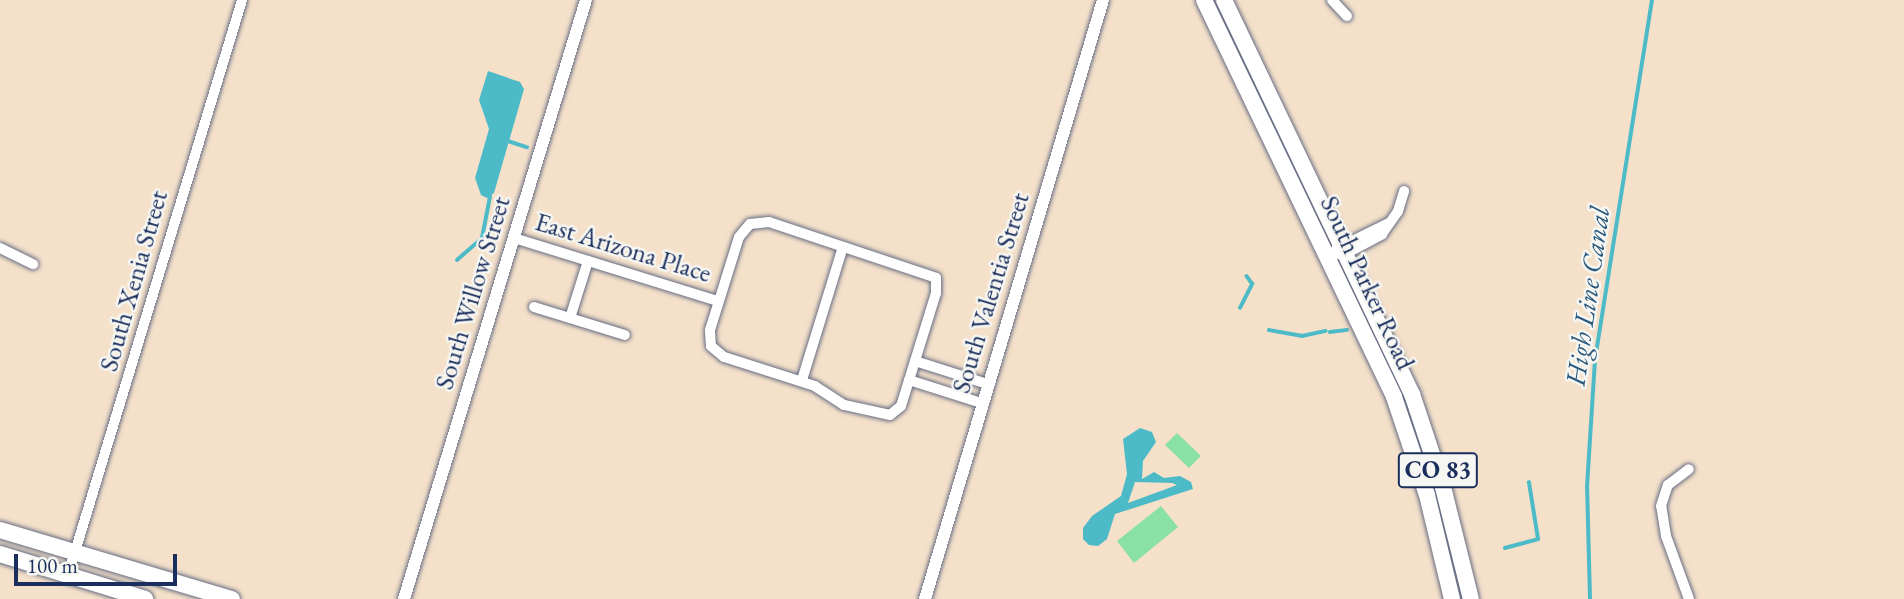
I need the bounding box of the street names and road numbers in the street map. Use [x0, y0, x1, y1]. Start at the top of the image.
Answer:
street label: South Xenia Street [93, 187, 175, 375]
street label: South Valentia Street [946, 189, 1036, 397]
street label: South Parker Road [1313, 191, 1421, 375]
street label: South Willow Street [429, 193, 517, 393]
street label: East Arizona Place [531, 206, 715, 290]
road number: CO 83 [1398, 449, 1478, 490]

